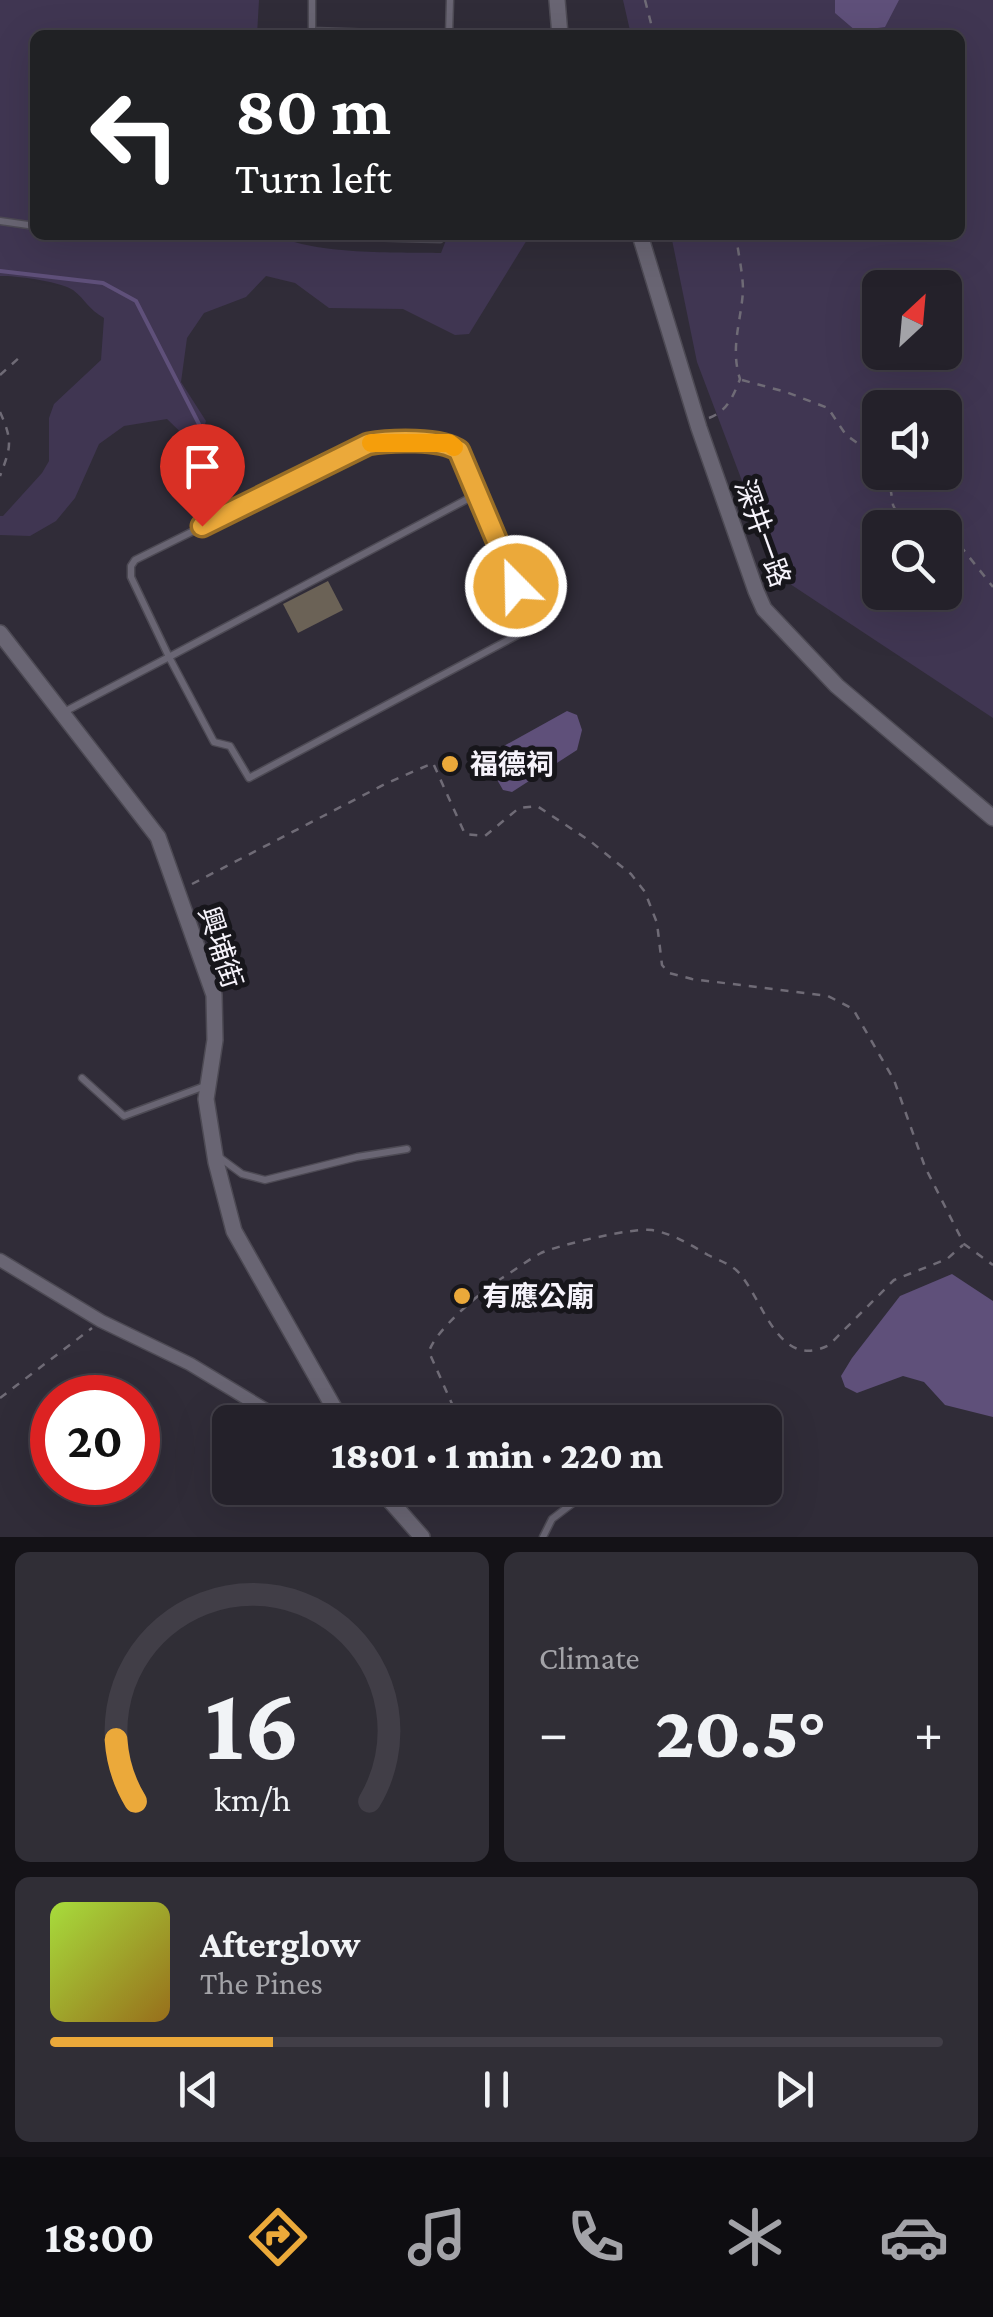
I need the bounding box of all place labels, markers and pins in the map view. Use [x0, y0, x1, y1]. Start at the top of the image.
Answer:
pin [160, 424, 245, 527]
place label: 福德祠 [470, 749, 554, 780]
marker: 福德祠 [439, 753, 461, 775]
place label: 有應公廟 [482, 1281, 594, 1312]
marker: 有應公廟 [451, 1285, 473, 1307]

